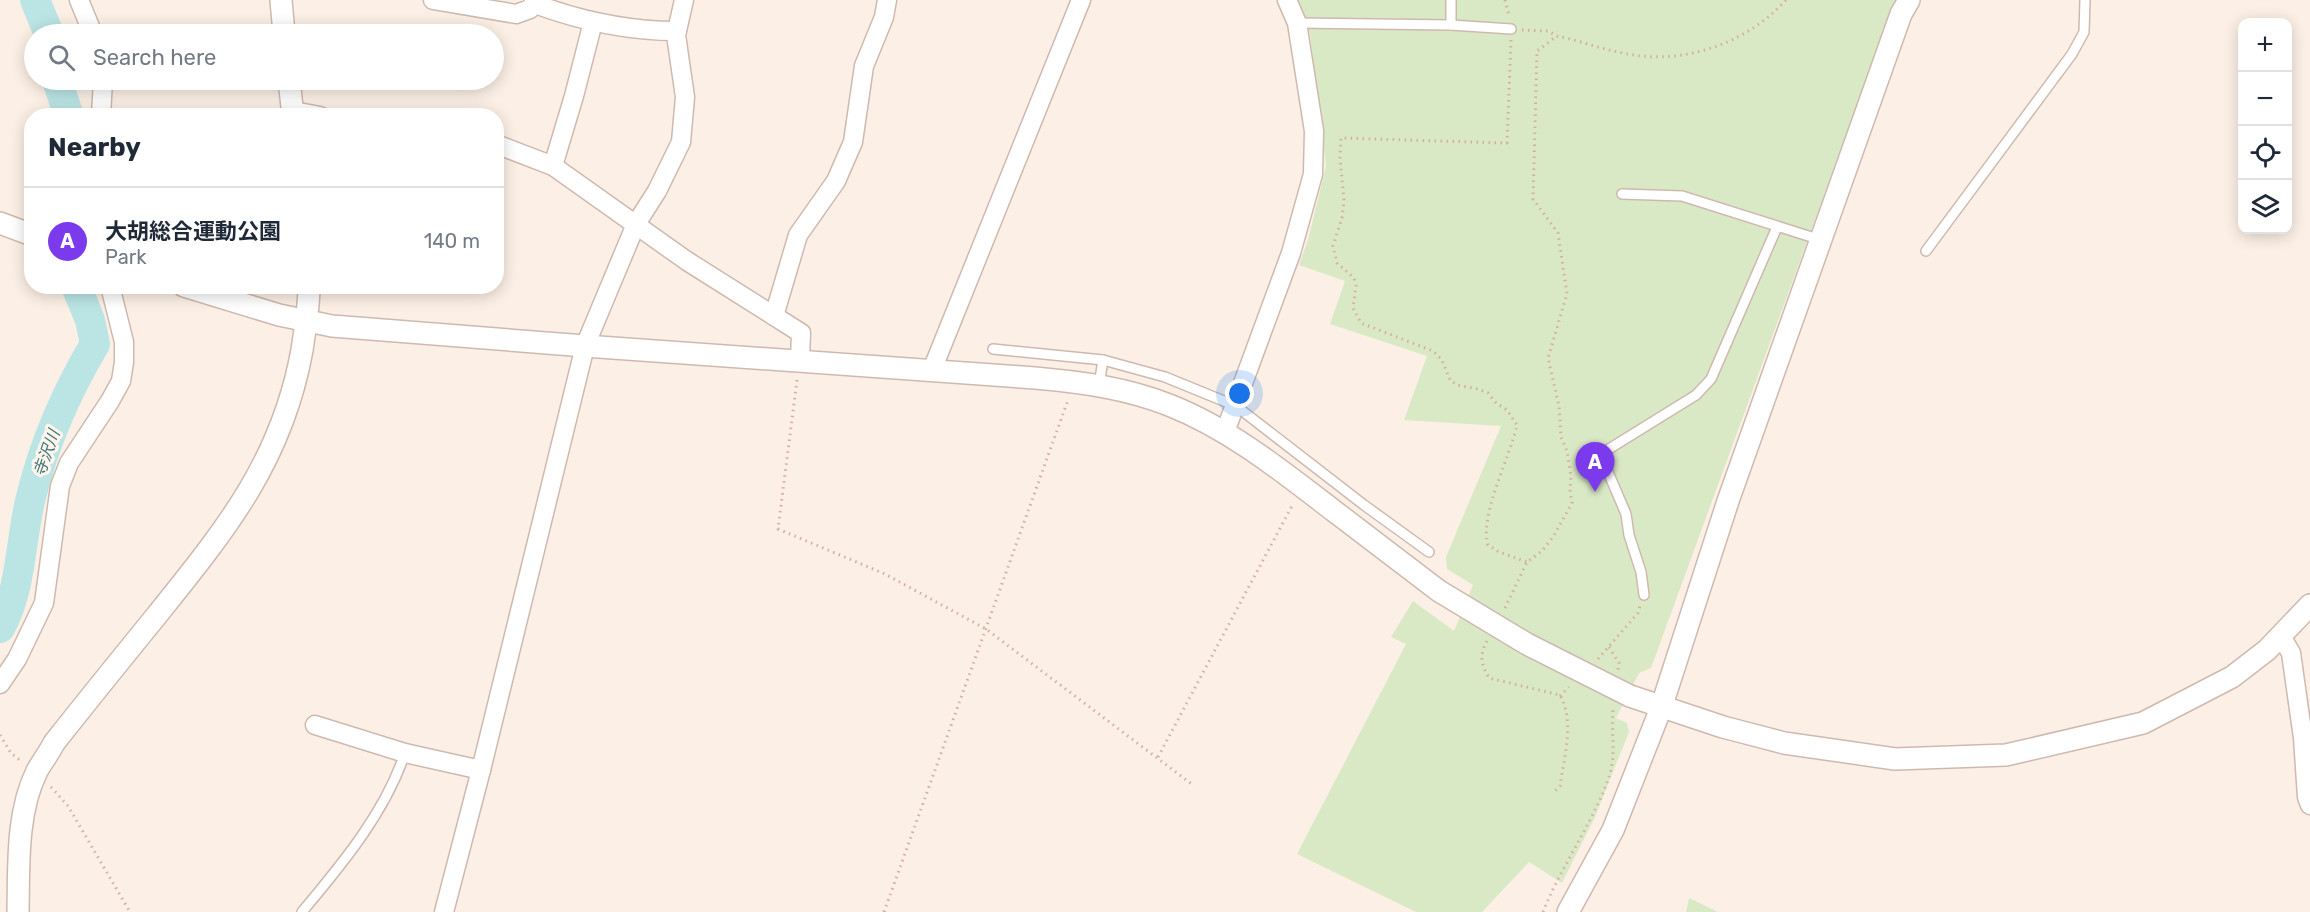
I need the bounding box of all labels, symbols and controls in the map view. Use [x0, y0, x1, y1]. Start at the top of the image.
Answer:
map controls [2238, 18, 2292, 234]
button: + [2238, 18, 2292, 72]
search box [24, 24, 504, 90]
icon: search [45, 41, 78, 74]
text: Search here [93, 44, 216, 71]
button: − [2238, 72, 2292, 126]
button: locate [2238, 126, 2292, 180]
text: Nearby [48, 132, 141, 163]
button: layers [2238, 180, 2292, 234]
text: 大胡総合運動公園 [105, 218, 281, 245]
text: A [60, 229, 75, 253]
text: 140 m [424, 229, 480, 253]
text: Park [105, 245, 147, 269]
your location [1225, 379, 1254, 408]
water label: 寺沢川 [29, 425, 64, 479]
pin: A [1576, 442, 1614, 492]

